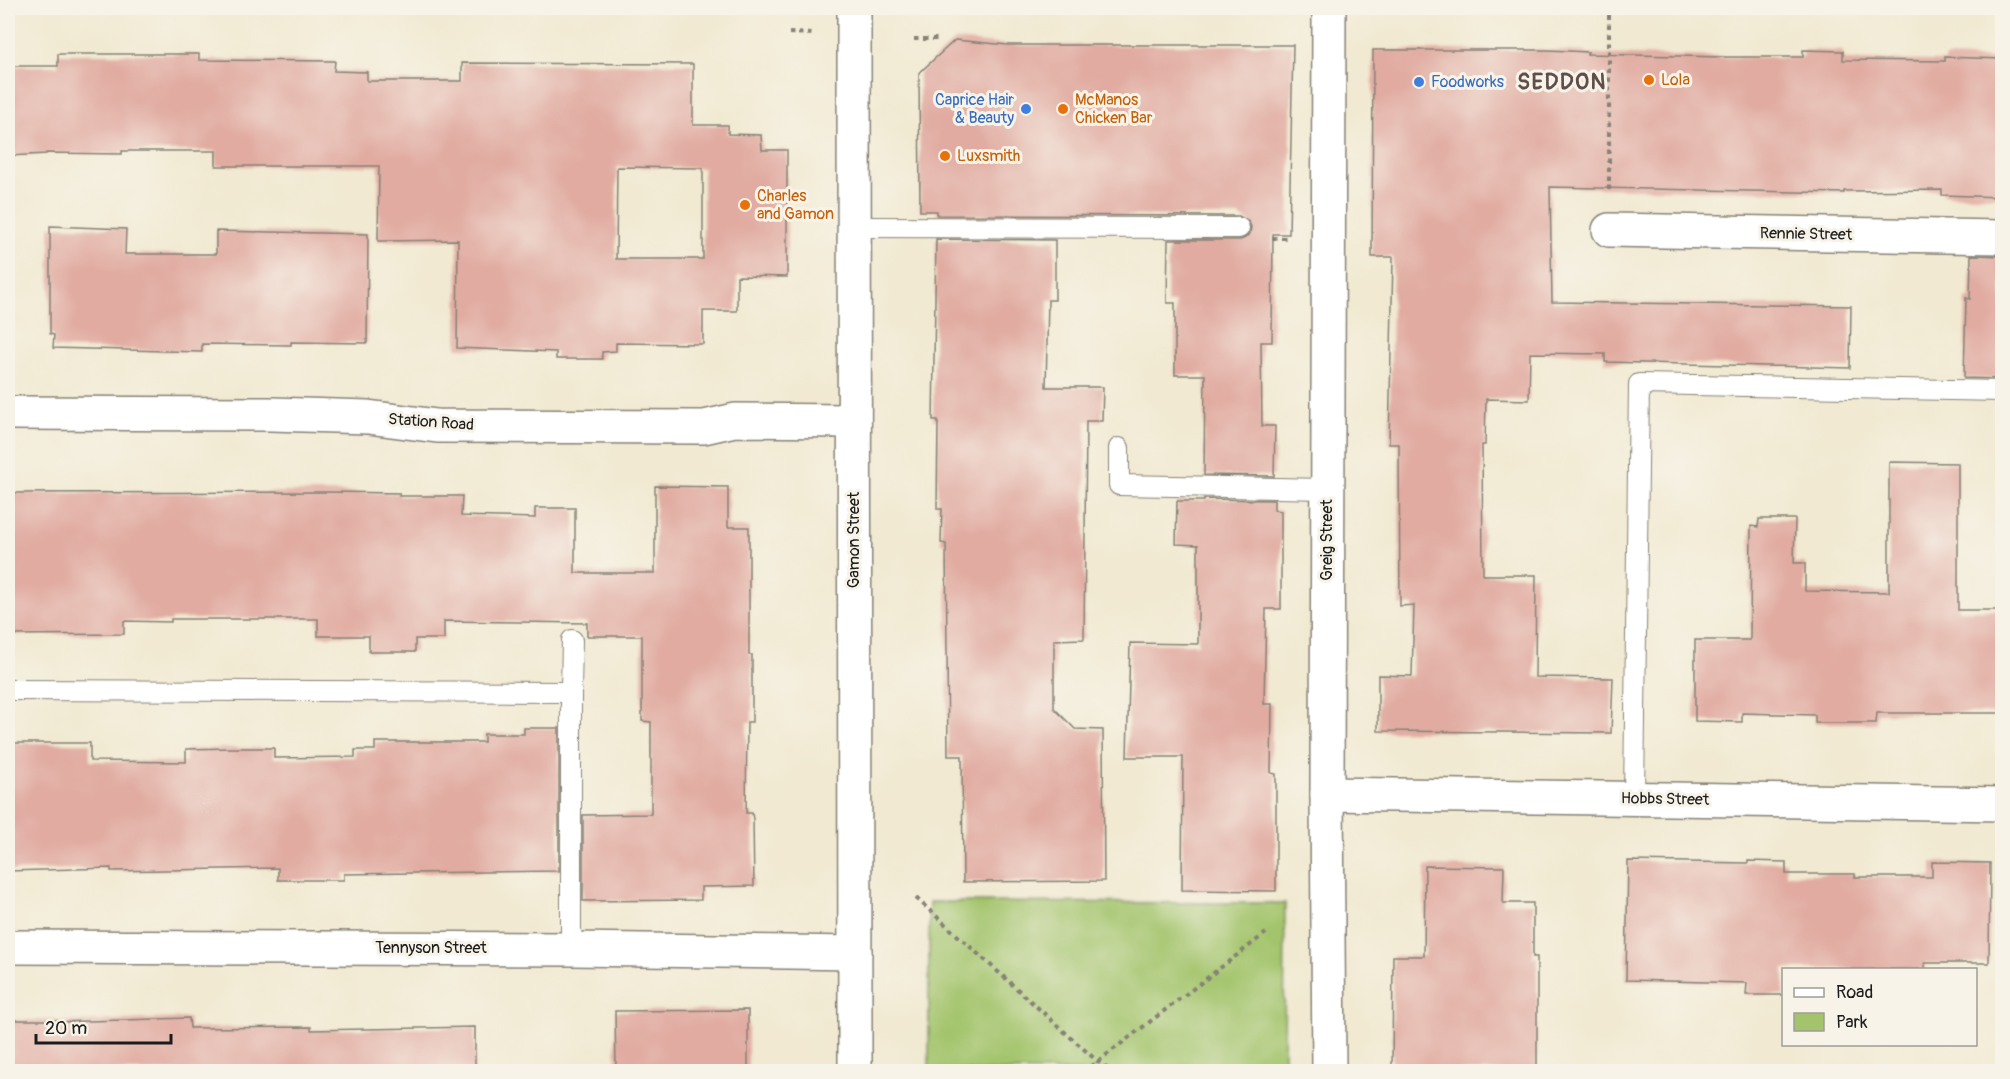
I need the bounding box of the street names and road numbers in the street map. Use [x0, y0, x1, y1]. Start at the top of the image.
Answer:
street label: Rennie Street [1760, 223, 1853, 245]
street label: Station Road [387, 409, 475, 435]
street label: Gamon Street [844, 491, 864, 588]
street label: Greig Street [1317, 499, 1337, 581]
street label: Hobbs Street [1621, 788, 1710, 810]
street label: Tennyson Street [375, 938, 487, 958]

